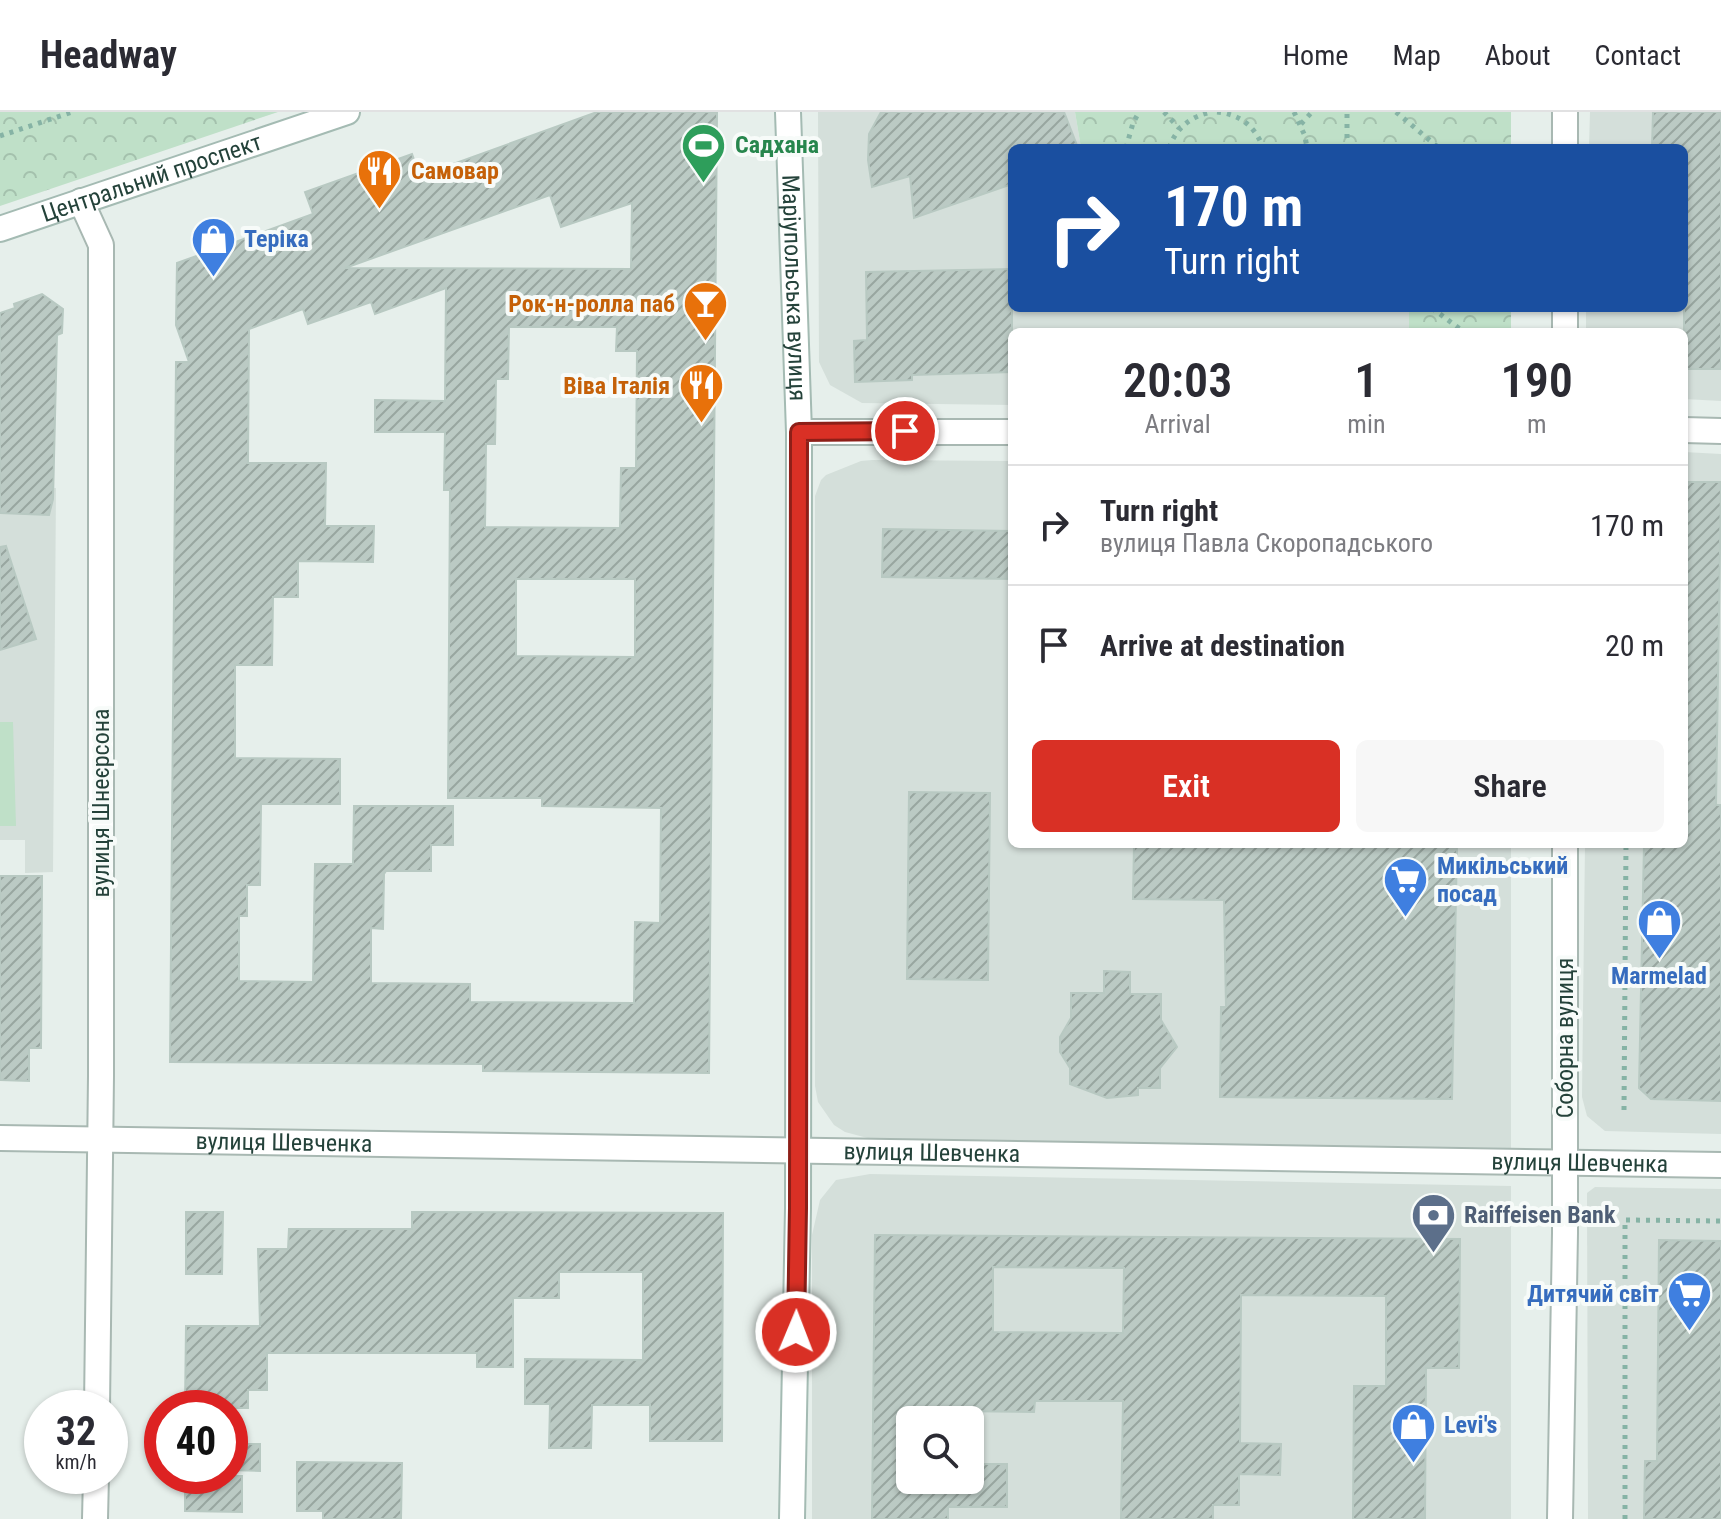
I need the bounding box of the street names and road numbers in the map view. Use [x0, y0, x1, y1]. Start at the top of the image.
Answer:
street label: Центральний проспект [38, 128, 265, 228]
street label: Маріупольська вулиця [776, 174, 812, 401]
street label: вулиця Шнеєрсона [87, 709, 115, 897]
street label: Соборна вулиця [1551, 958, 1579, 1118]
street label: вулиця Шевченка [195, 1127, 373, 1158]
street label: вулиця Шевченка [843, 1137, 1020, 1168]
street label: вулиця Шевченка [1491, 1147, 1668, 1178]

